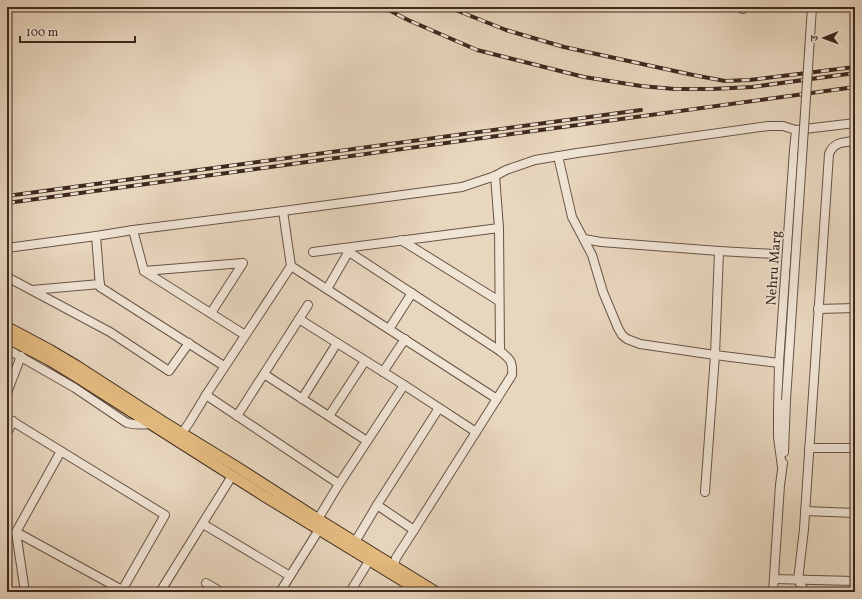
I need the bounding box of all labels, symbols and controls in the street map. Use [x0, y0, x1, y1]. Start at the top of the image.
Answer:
scale bar [20, 18, 135, 44]
north arrow [804, 18, 844, 58]
text: 100 m [26, 25, 59, 41]
text: उ [808, 34, 823, 42]
street label: Nehru Marg [762, 230, 787, 306]

